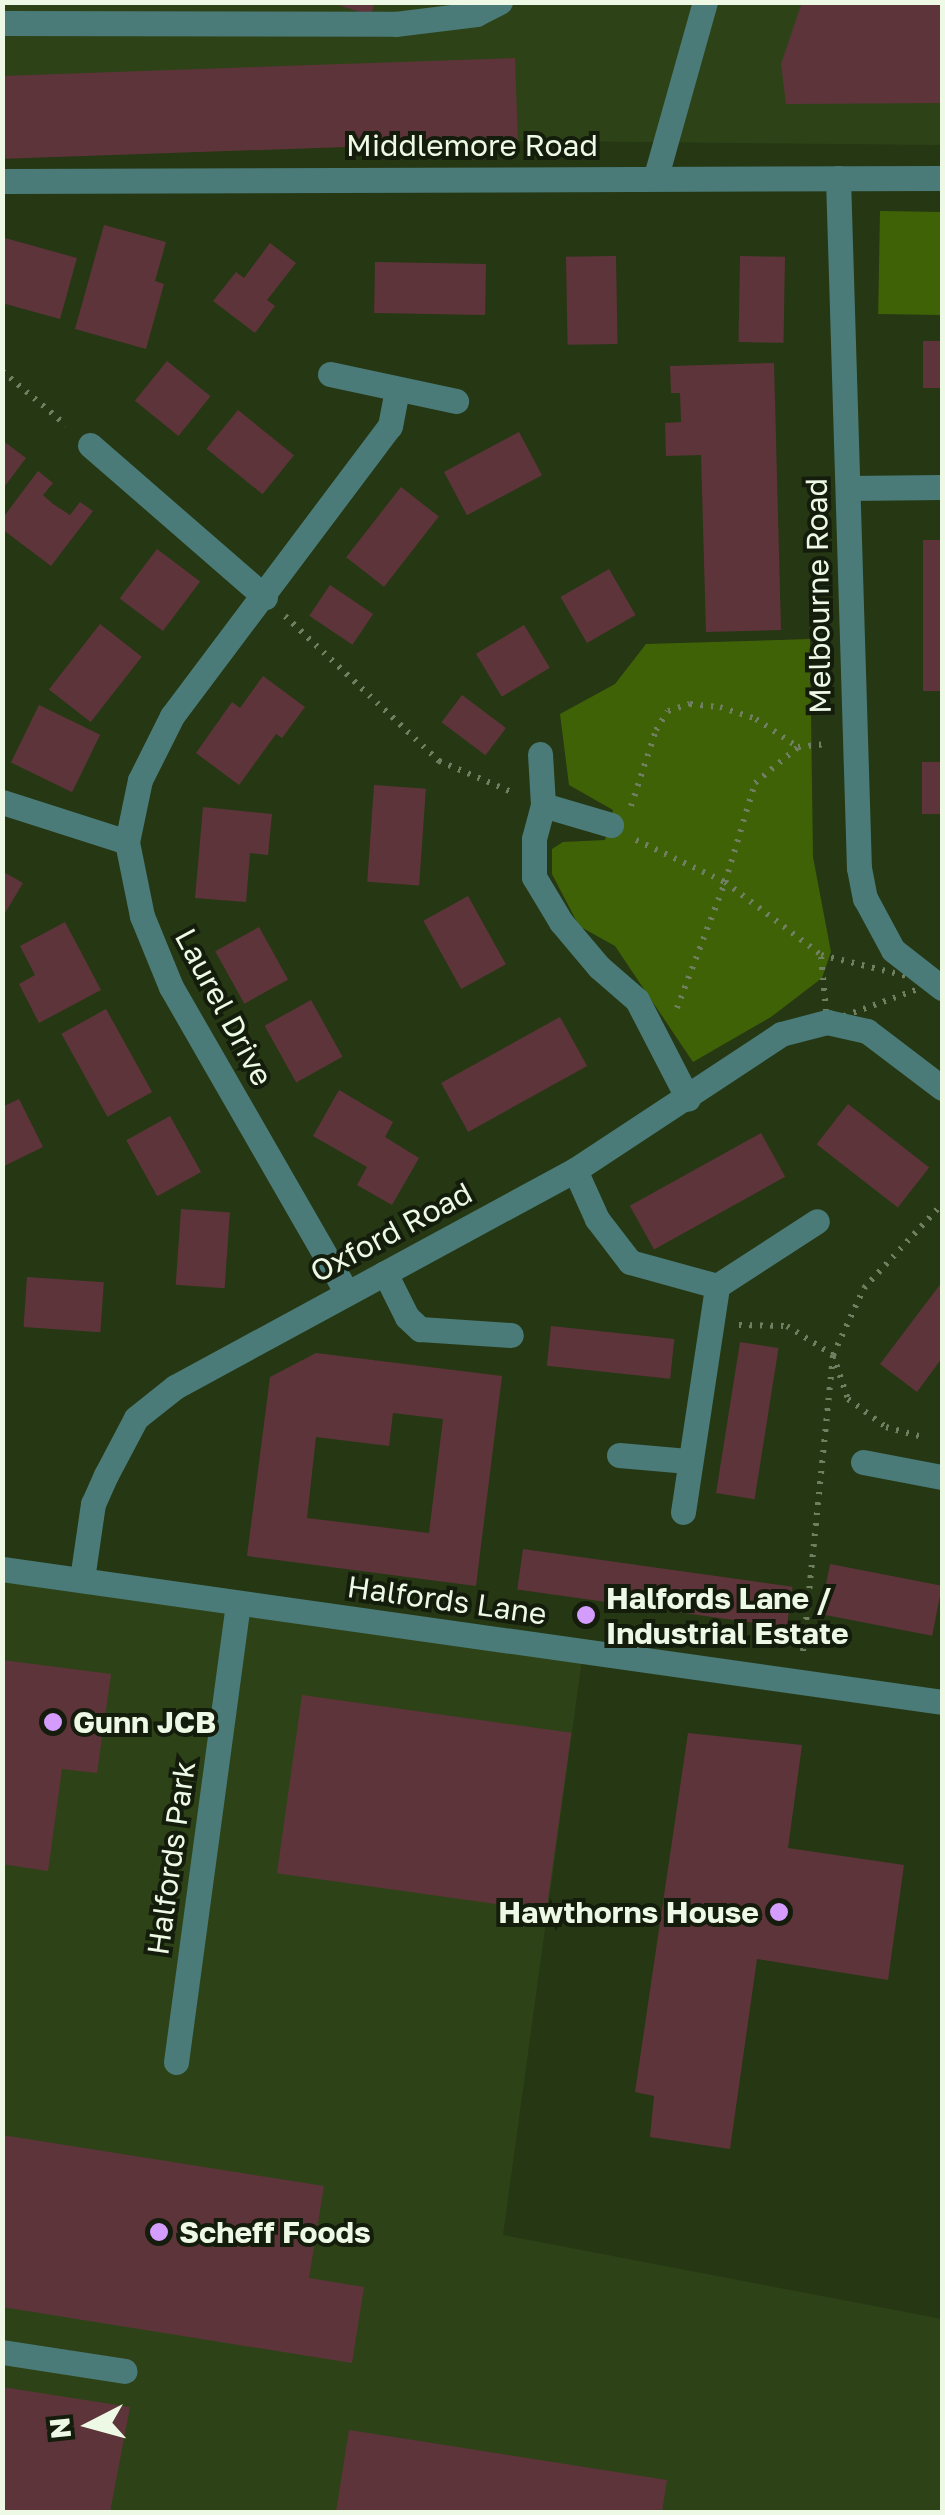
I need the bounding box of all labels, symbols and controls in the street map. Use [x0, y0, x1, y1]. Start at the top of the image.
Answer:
street label: Middlemore Road [346, 127, 598, 163]
street label: Melbourne Road [798, 478, 838, 714]
street label: Laurel Drive [168, 922, 280, 1092]
street label: Oxford Road [304, 1174, 478, 1290]
street label: Halfords Lane [345, 1568, 549, 1632]
place label: Halfords Lane / Industrial Estate [606, 1580, 849, 1650]
marker: Halfords Lane / Industrial Estate [575, 1604, 597, 1626]
place label: Gunn JCB [73, 1704, 216, 1740]
marker: Gunn JCB [42, 1711, 64, 1733]
street label: Halfords Park [140, 1759, 202, 1957]
place label: Hawthorns House [498, 1894, 759, 1930]
marker: Hawthorns House [768, 1901, 790, 1923]
place label: Scheff Foods [179, 2214, 371, 2250]
marker: Scheff Foods [148, 2221, 170, 2243]
north arrow [40, 2375, 140, 2475]
text: N [42, 2416, 77, 2440]

